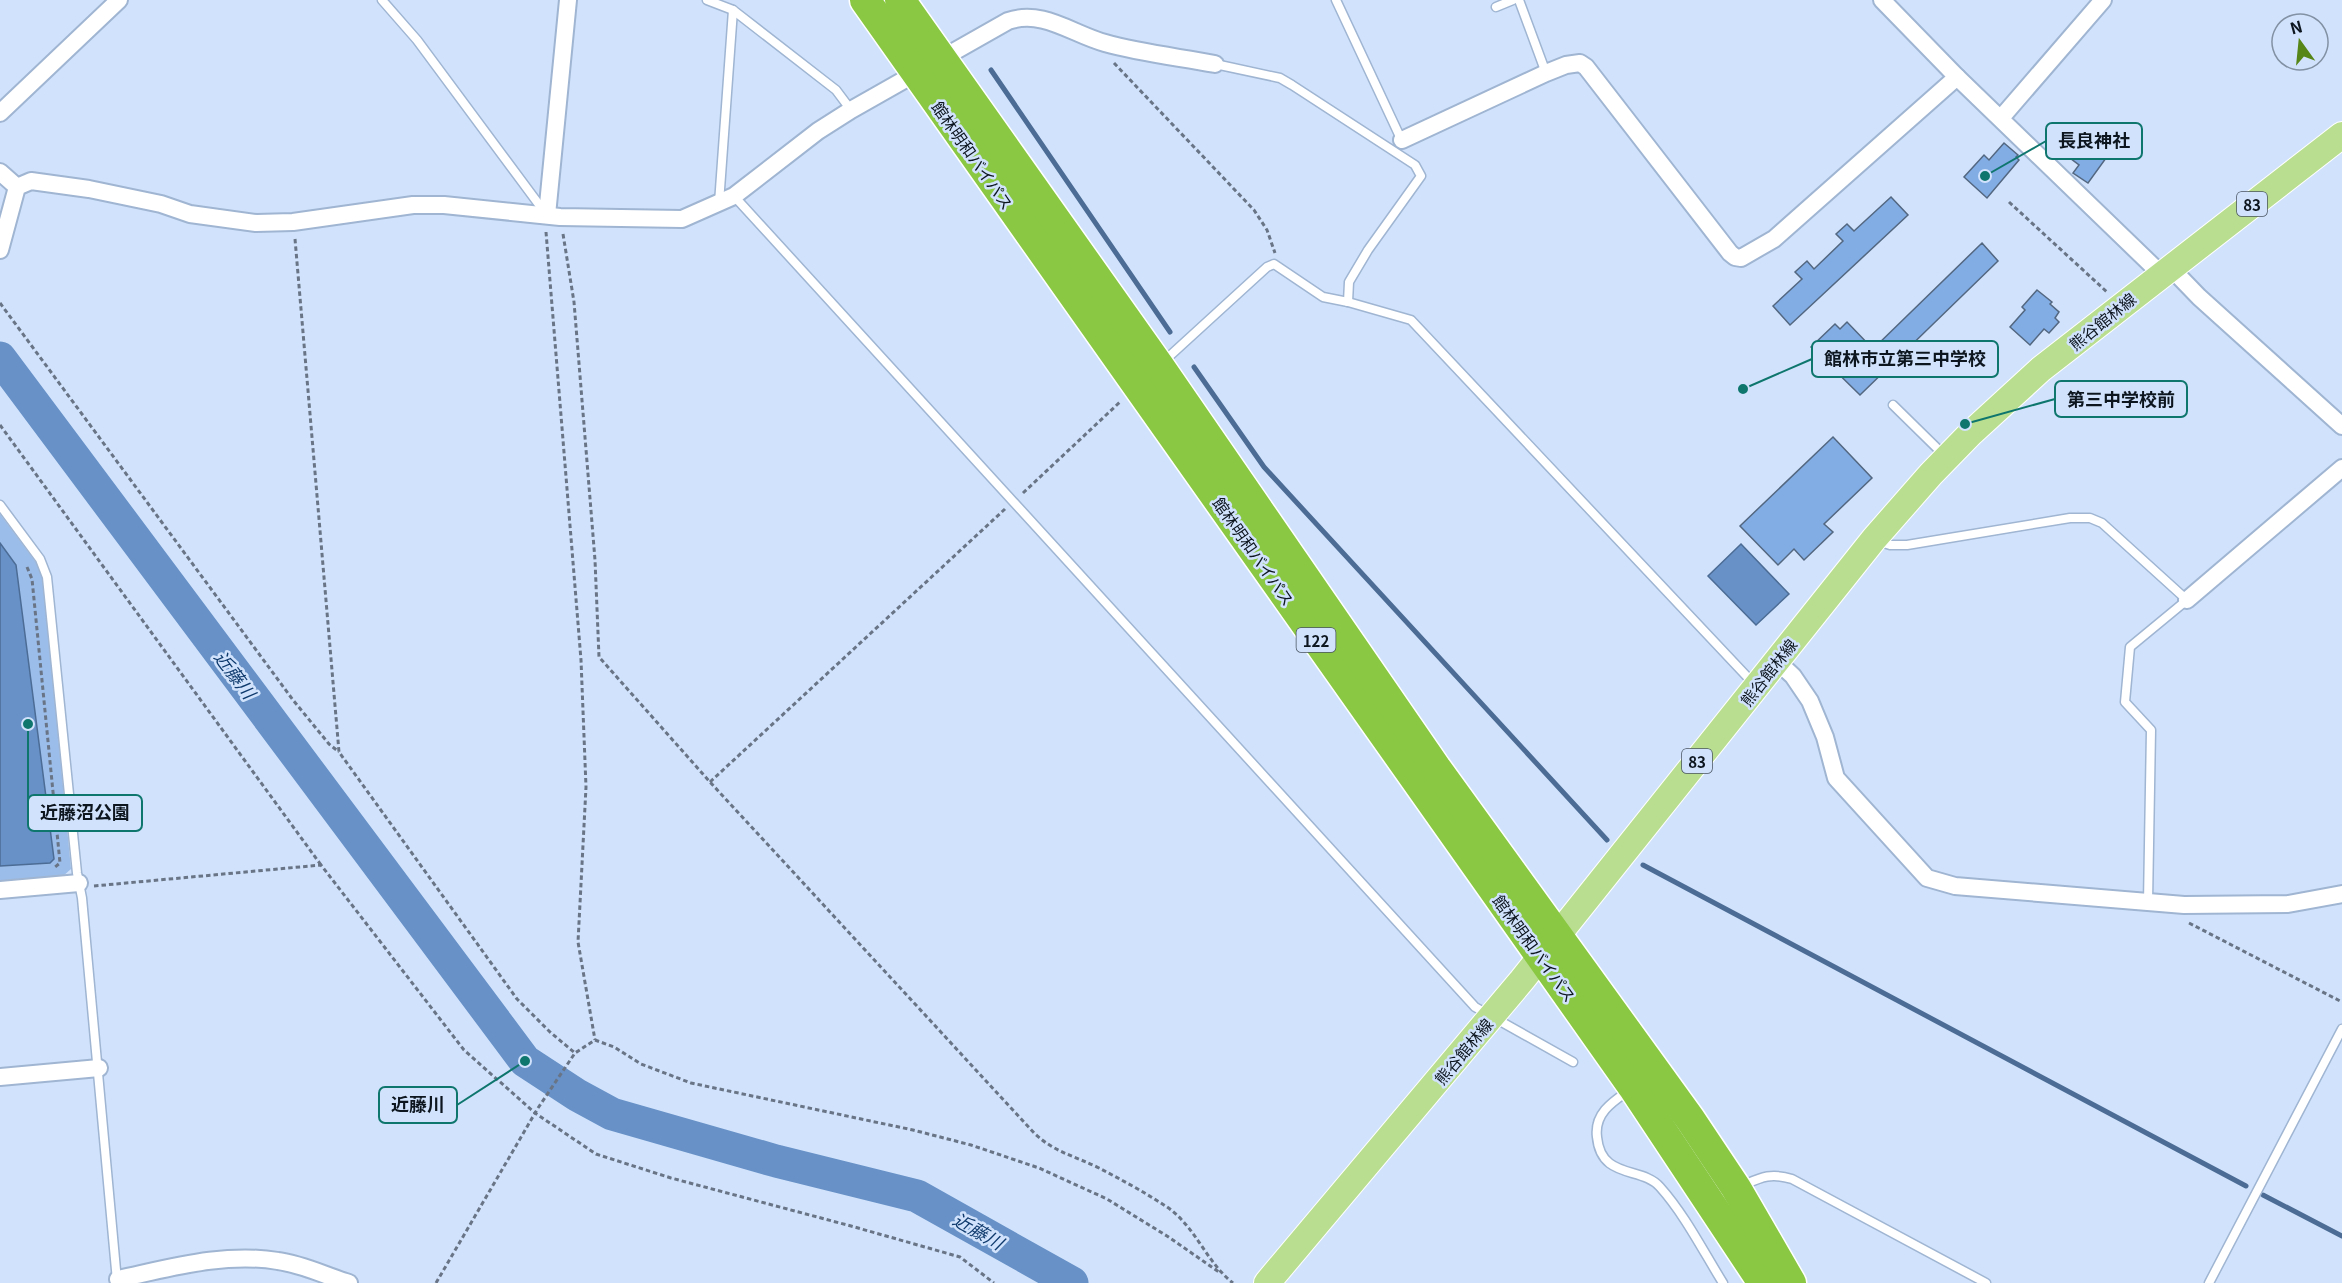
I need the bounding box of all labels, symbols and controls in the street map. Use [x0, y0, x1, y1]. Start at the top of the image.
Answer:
north arrow [2270, 12, 2330, 72]
text: N [2287, 13, 2305, 40]
street label: 館林明和バイパス [927, 96, 1019, 214]
callout: 長良神社 [2046, 123, 2142, 159]
text: 長良神社 [2058, 126, 2130, 152]
road number: 83 [2237, 192, 2267, 216]
street label: 熊谷館林線 [2063, 286, 2141, 356]
callout: 館林市立第三中学校 [1812, 341, 1998, 377]
text: 館林市立第三中学校 [1824, 344, 1986, 370]
callout: 第三中学校前 [2055, 381, 2187, 417]
text: 第三中学校前 [2067, 385, 2175, 411]
street label: 館林明和バイパス [1208, 492, 1300, 610]
road number: 122 [1296, 628, 1336, 652]
street label: 熊谷館林線 [1734, 633, 1802, 711]
water label: 近藤川 [209, 645, 264, 705]
road number: 83 [1682, 749, 1712, 773]
callout: 近藤沼公園 [28, 795, 142, 831]
text: 近藤沼公園 [40, 798, 130, 824]
street label: 館林明和バイパス [1488, 889, 1582, 1007]
street label: 熊谷館林線 [1428, 1013, 1498, 1089]
callout: 近藤川 [379, 1087, 457, 1123]
text: 近藤川 [391, 1090, 445, 1116]
water label: 近藤川 [949, 1205, 1011, 1256]

